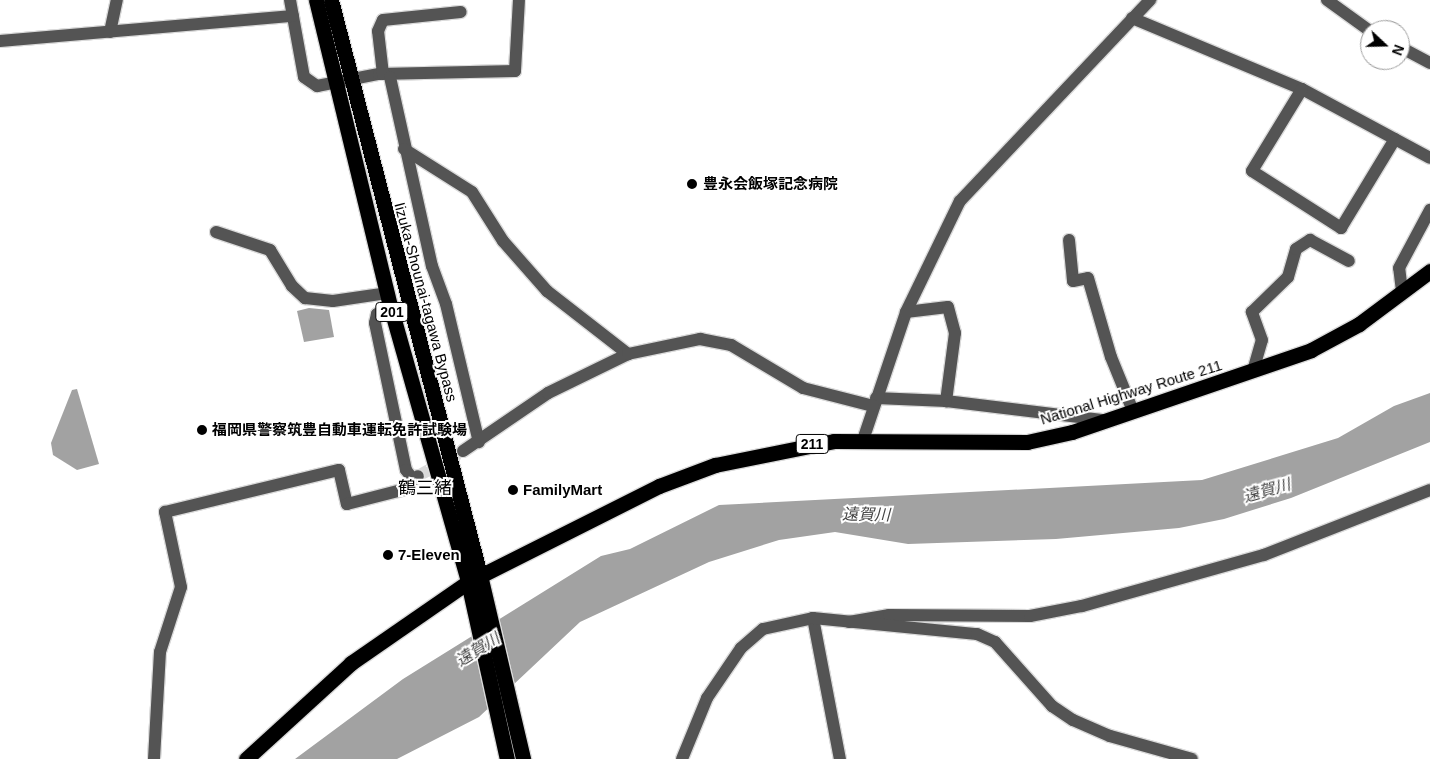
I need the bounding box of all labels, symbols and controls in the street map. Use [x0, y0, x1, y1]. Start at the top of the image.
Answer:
north arrow [1360, 20, 1410, 70]
text: N [1389, 42, 1407, 58]
place label: 豊永会飯塚記念病院 [703, 175, 838, 193]
marker: 豊永会飯塚記念病院 [685, 177, 699, 191]
street label: Iizuka-Shounai-tagawa Bypass [391, 200, 461, 404]
road number: 201 [374, 300, 410, 324]
street label: National Highway Route 211 [1038, 356, 1224, 428]
place label: 福岡県警察筑豊自動車運転免許試験場 [212, 421, 467, 439]
marker: 福岡県警察筑豊自動車運転免許試験場 [196, 424, 208, 436]
road number: 211 [794, 432, 830, 456]
water label: 遠賀川 [1241, 475, 1293, 507]
district label: 鶴三緒 [398, 477, 452, 499]
place label: FamilyMart [523, 481, 602, 499]
marker: FamilyMart [507, 484, 519, 496]
water label: 遠賀川 [842, 505, 890, 525]
place label: 7-Eleven [398, 546, 460, 564]
marker: 7-Eleven [382, 549, 394, 561]
water label: 遠賀川 [453, 629, 503, 671]

